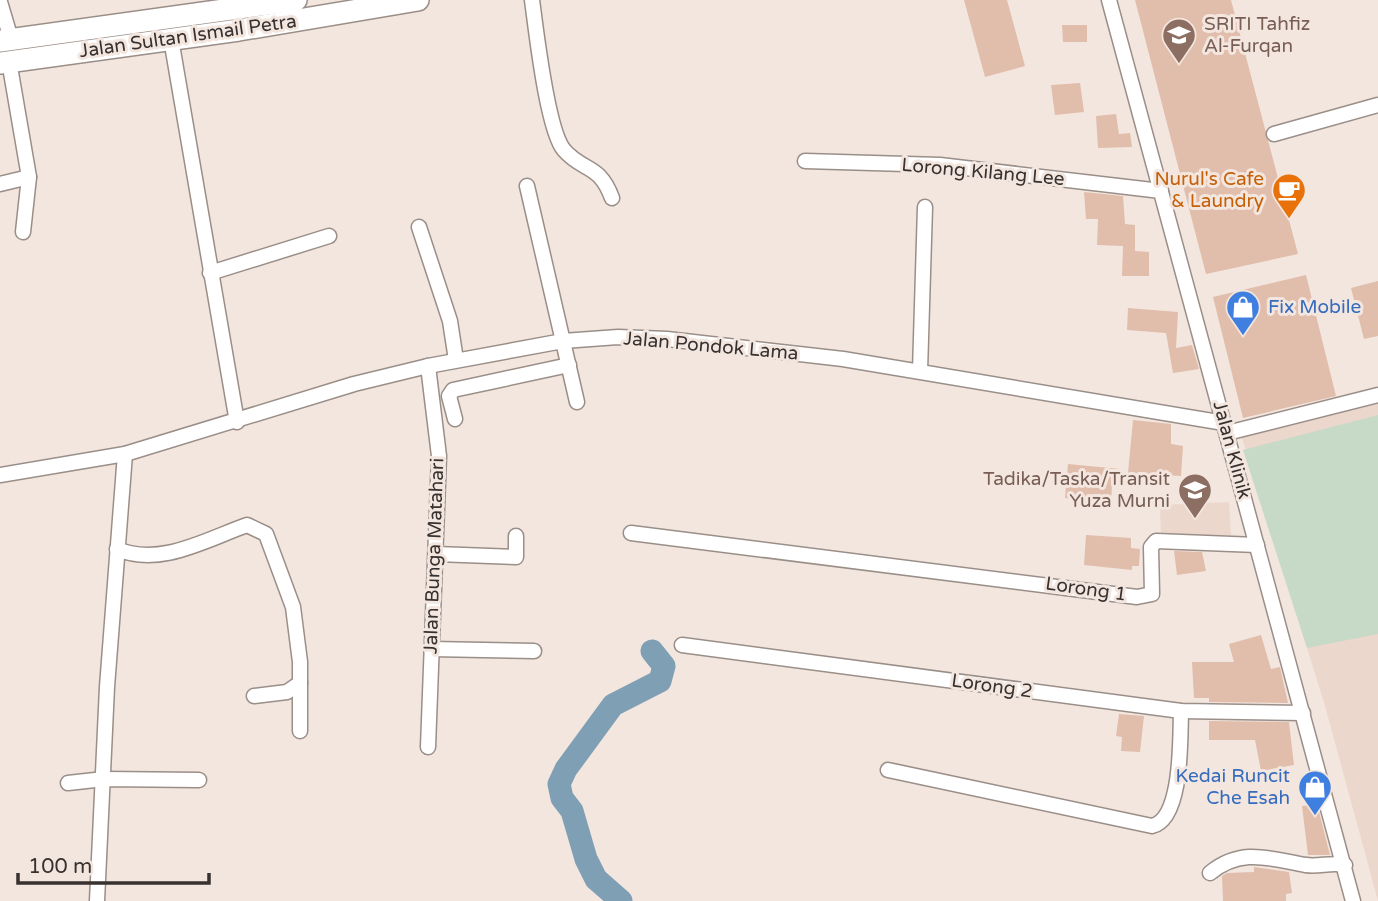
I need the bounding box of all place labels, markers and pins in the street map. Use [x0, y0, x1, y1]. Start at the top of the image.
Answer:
place label: SRITI Tahfiz Al-Furqan [1204, 13, 1310, 57]
school or university icon: SRITI Tahfiz Al-Furqan [1160, 16, 1198, 65]
place label: Nurul's Cafe & Laundry [1154, 168, 1264, 212]
cafe icon: Nurul's Cafe & Laundry [1270, 171, 1308, 220]
shop icon: Fix Mobile [1224, 288, 1262, 337]
place label: Fix Mobile [1268, 296, 1361, 318]
place label: Tadika/Taska/Transit Yuza Murni [983, 468, 1170, 512]
school or university icon: Tadika/Taska/Transit Yuza Murni [1176, 471, 1214, 520]
place label: Kedai Runcit Che Esah [1175, 765, 1290, 809]
shop icon: Kedai Runcit Che Esah [1296, 768, 1334, 817]

